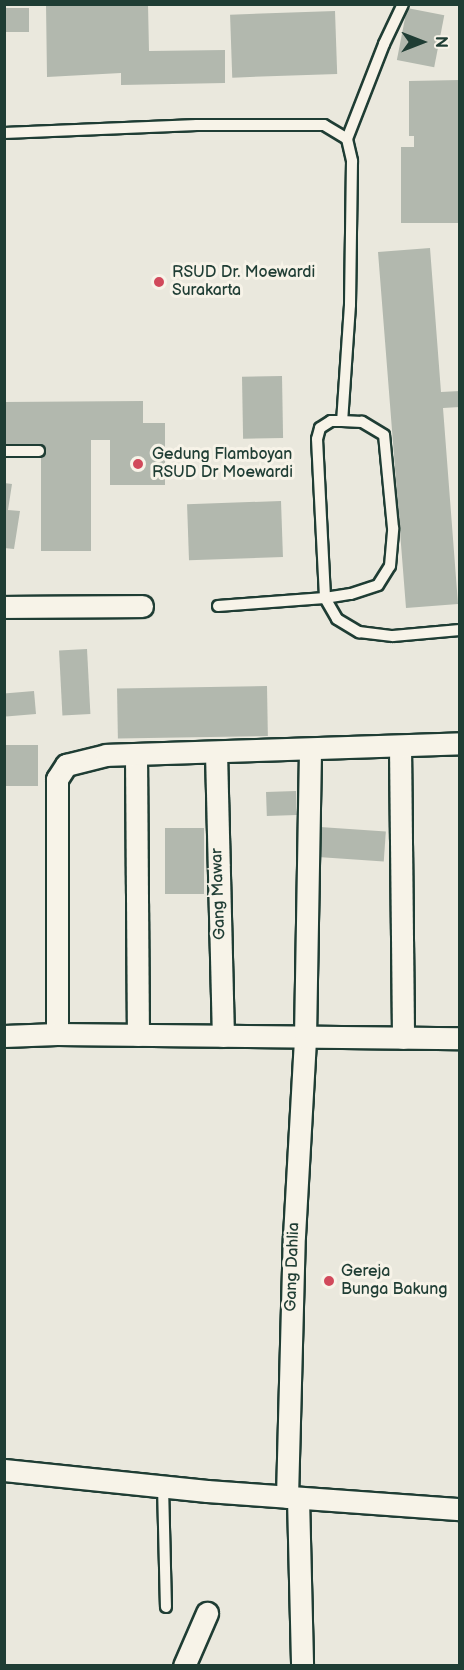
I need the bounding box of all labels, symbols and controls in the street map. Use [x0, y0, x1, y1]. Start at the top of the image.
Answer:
north arrow [392, 12, 452, 72]
text: N [431, 36, 450, 48]
place label: RSUD Dr. Moewardi Surakarta [172, 263, 315, 301]
marker: RSUD Dr. Moewardi Surakarta [150, 273, 168, 291]
place label: Gedung Flamboyan RSUD Dr Moewardi [152, 445, 293, 483]
marker: Gedung Flamboyan RSUD Dr Moewardi [129, 455, 147, 473]
street label: Gang Mawar [208, 848, 230, 940]
street label: Gang Dahlia [282, 1222, 304, 1312]
place label: Gereja Bunga Bakung [341, 1262, 447, 1300]
marker: Gereja Bunga Bakung [322, 1274, 336, 1288]

